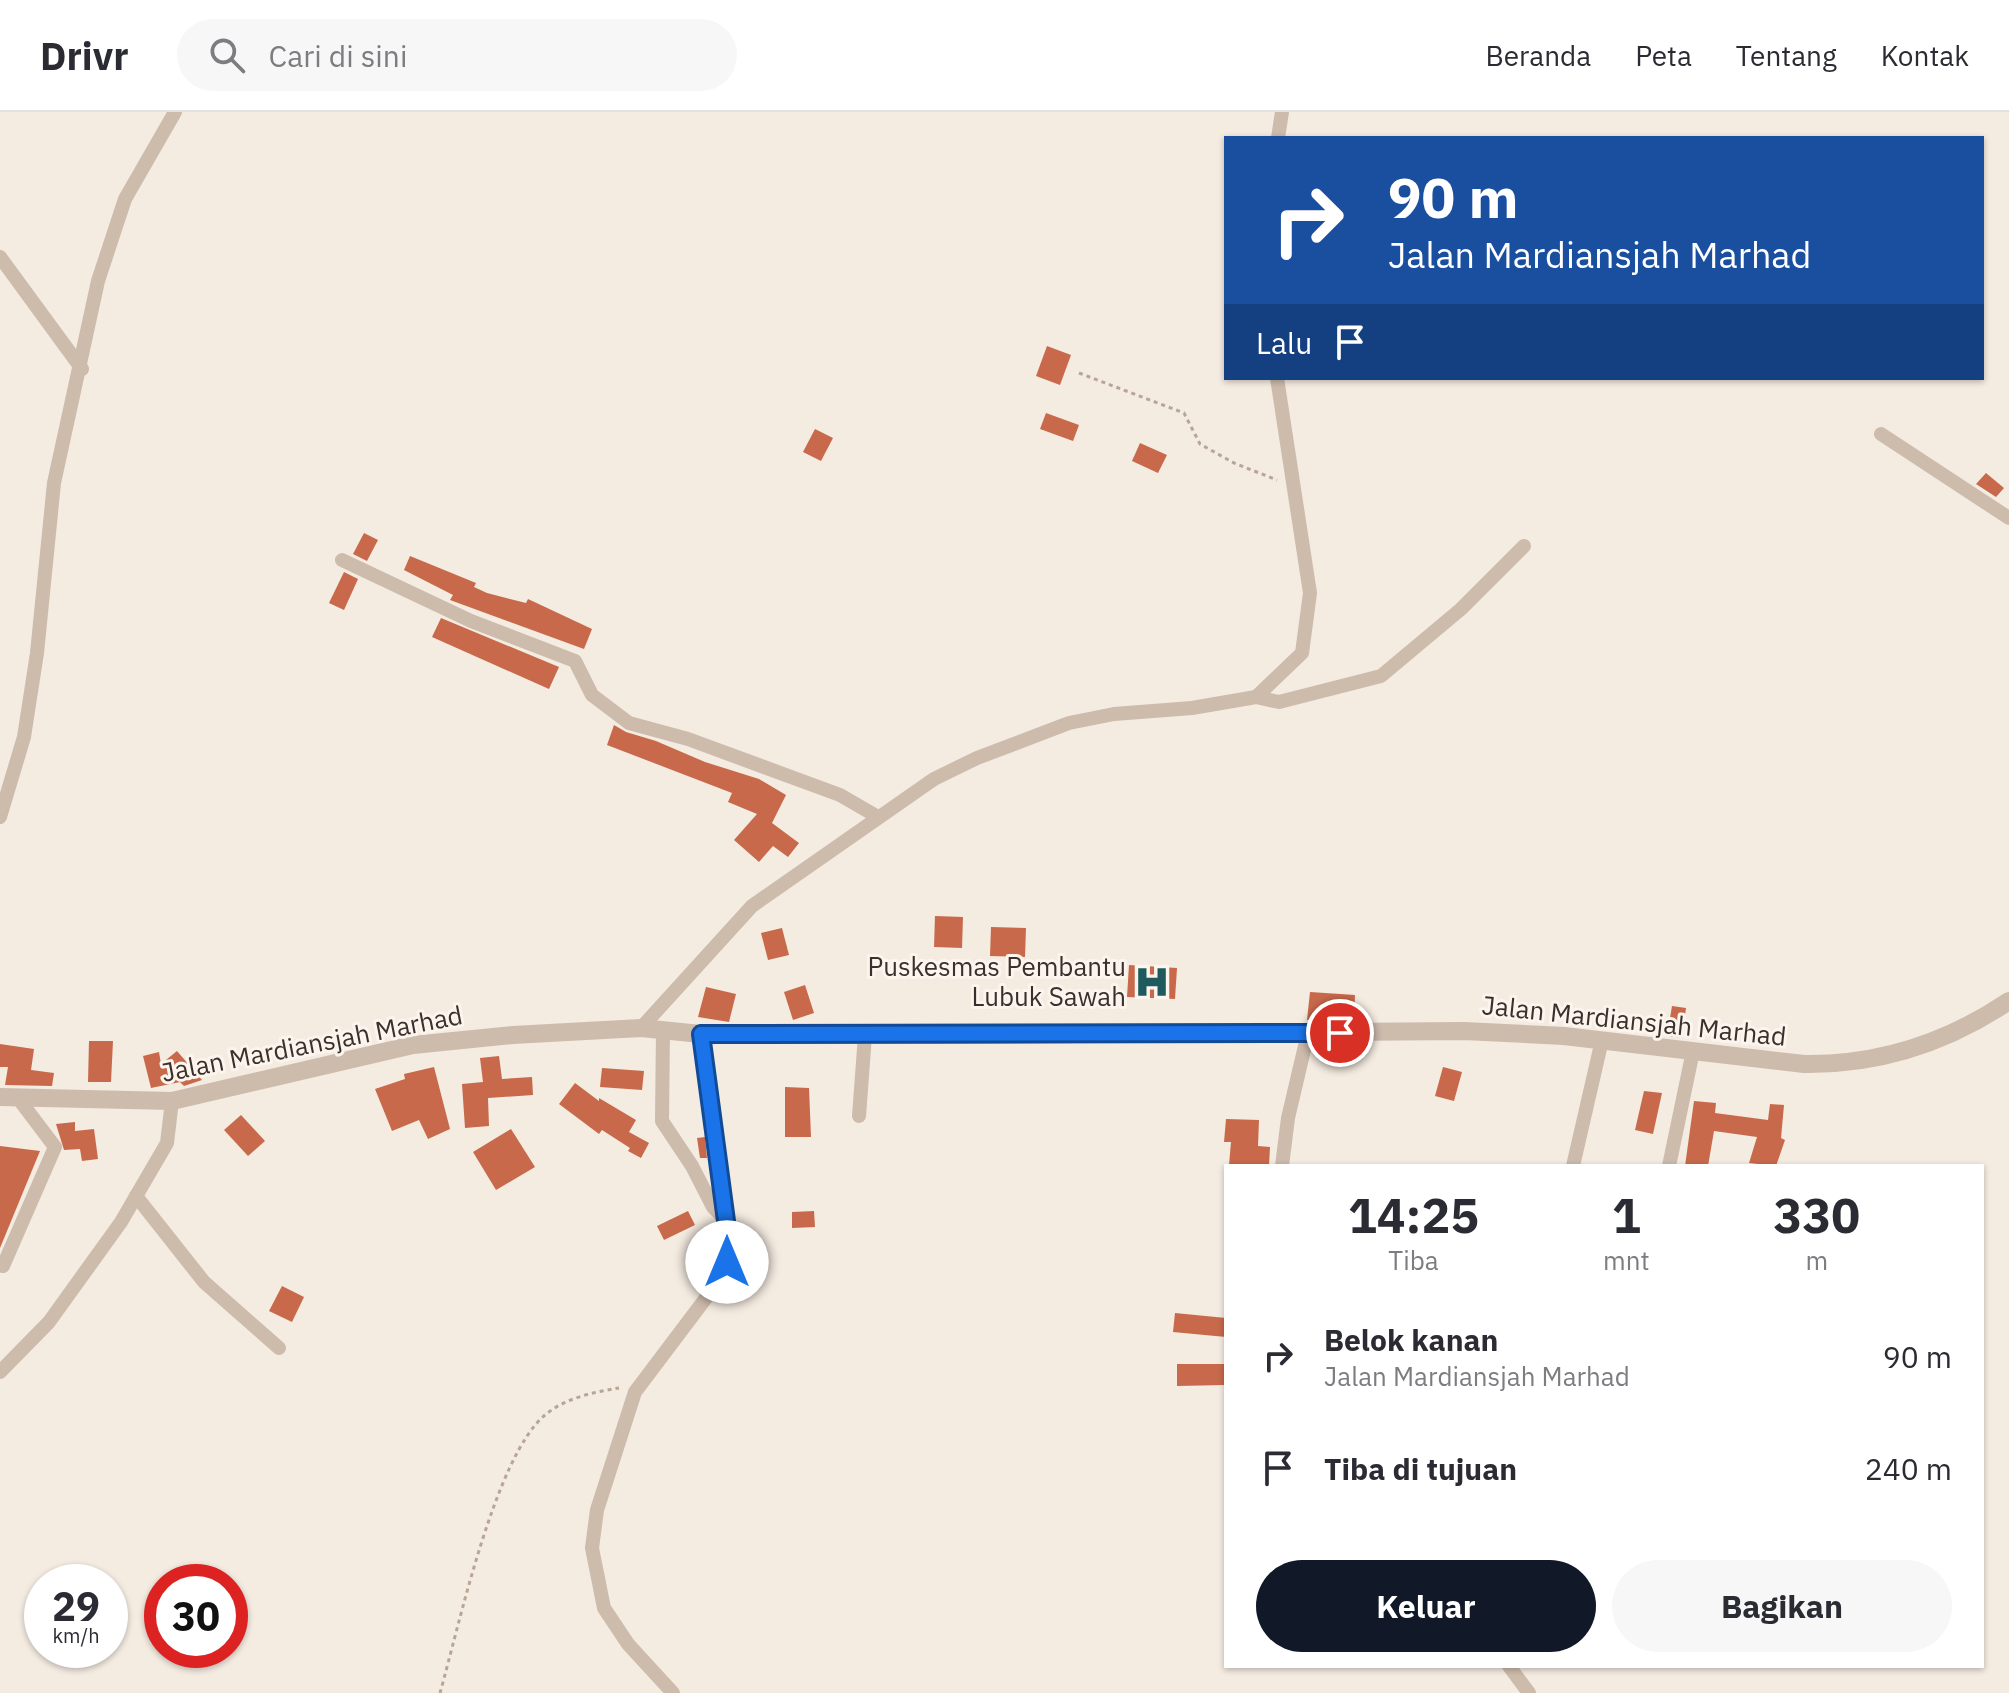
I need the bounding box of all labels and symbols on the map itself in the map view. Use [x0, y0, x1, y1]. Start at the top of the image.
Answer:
place label: Puskesmas Pembantu Lubuk Sawah [867, 949, 1126, 1013]
hospital icon: Puskesmas Pembantu Lubuk Sawah [1133, 963, 1171, 1001]
street label: Jalan Mardiansjah Marhad [1480, 987, 1788, 1053]
street label: Jalan Mardiansjah Marhad [158, 997, 465, 1089]
pin [1306, 999, 1374, 1067]
position arrow [685, 1220, 769, 1304]
speed limit sign: 30 [144, 1564, 248, 1668]

